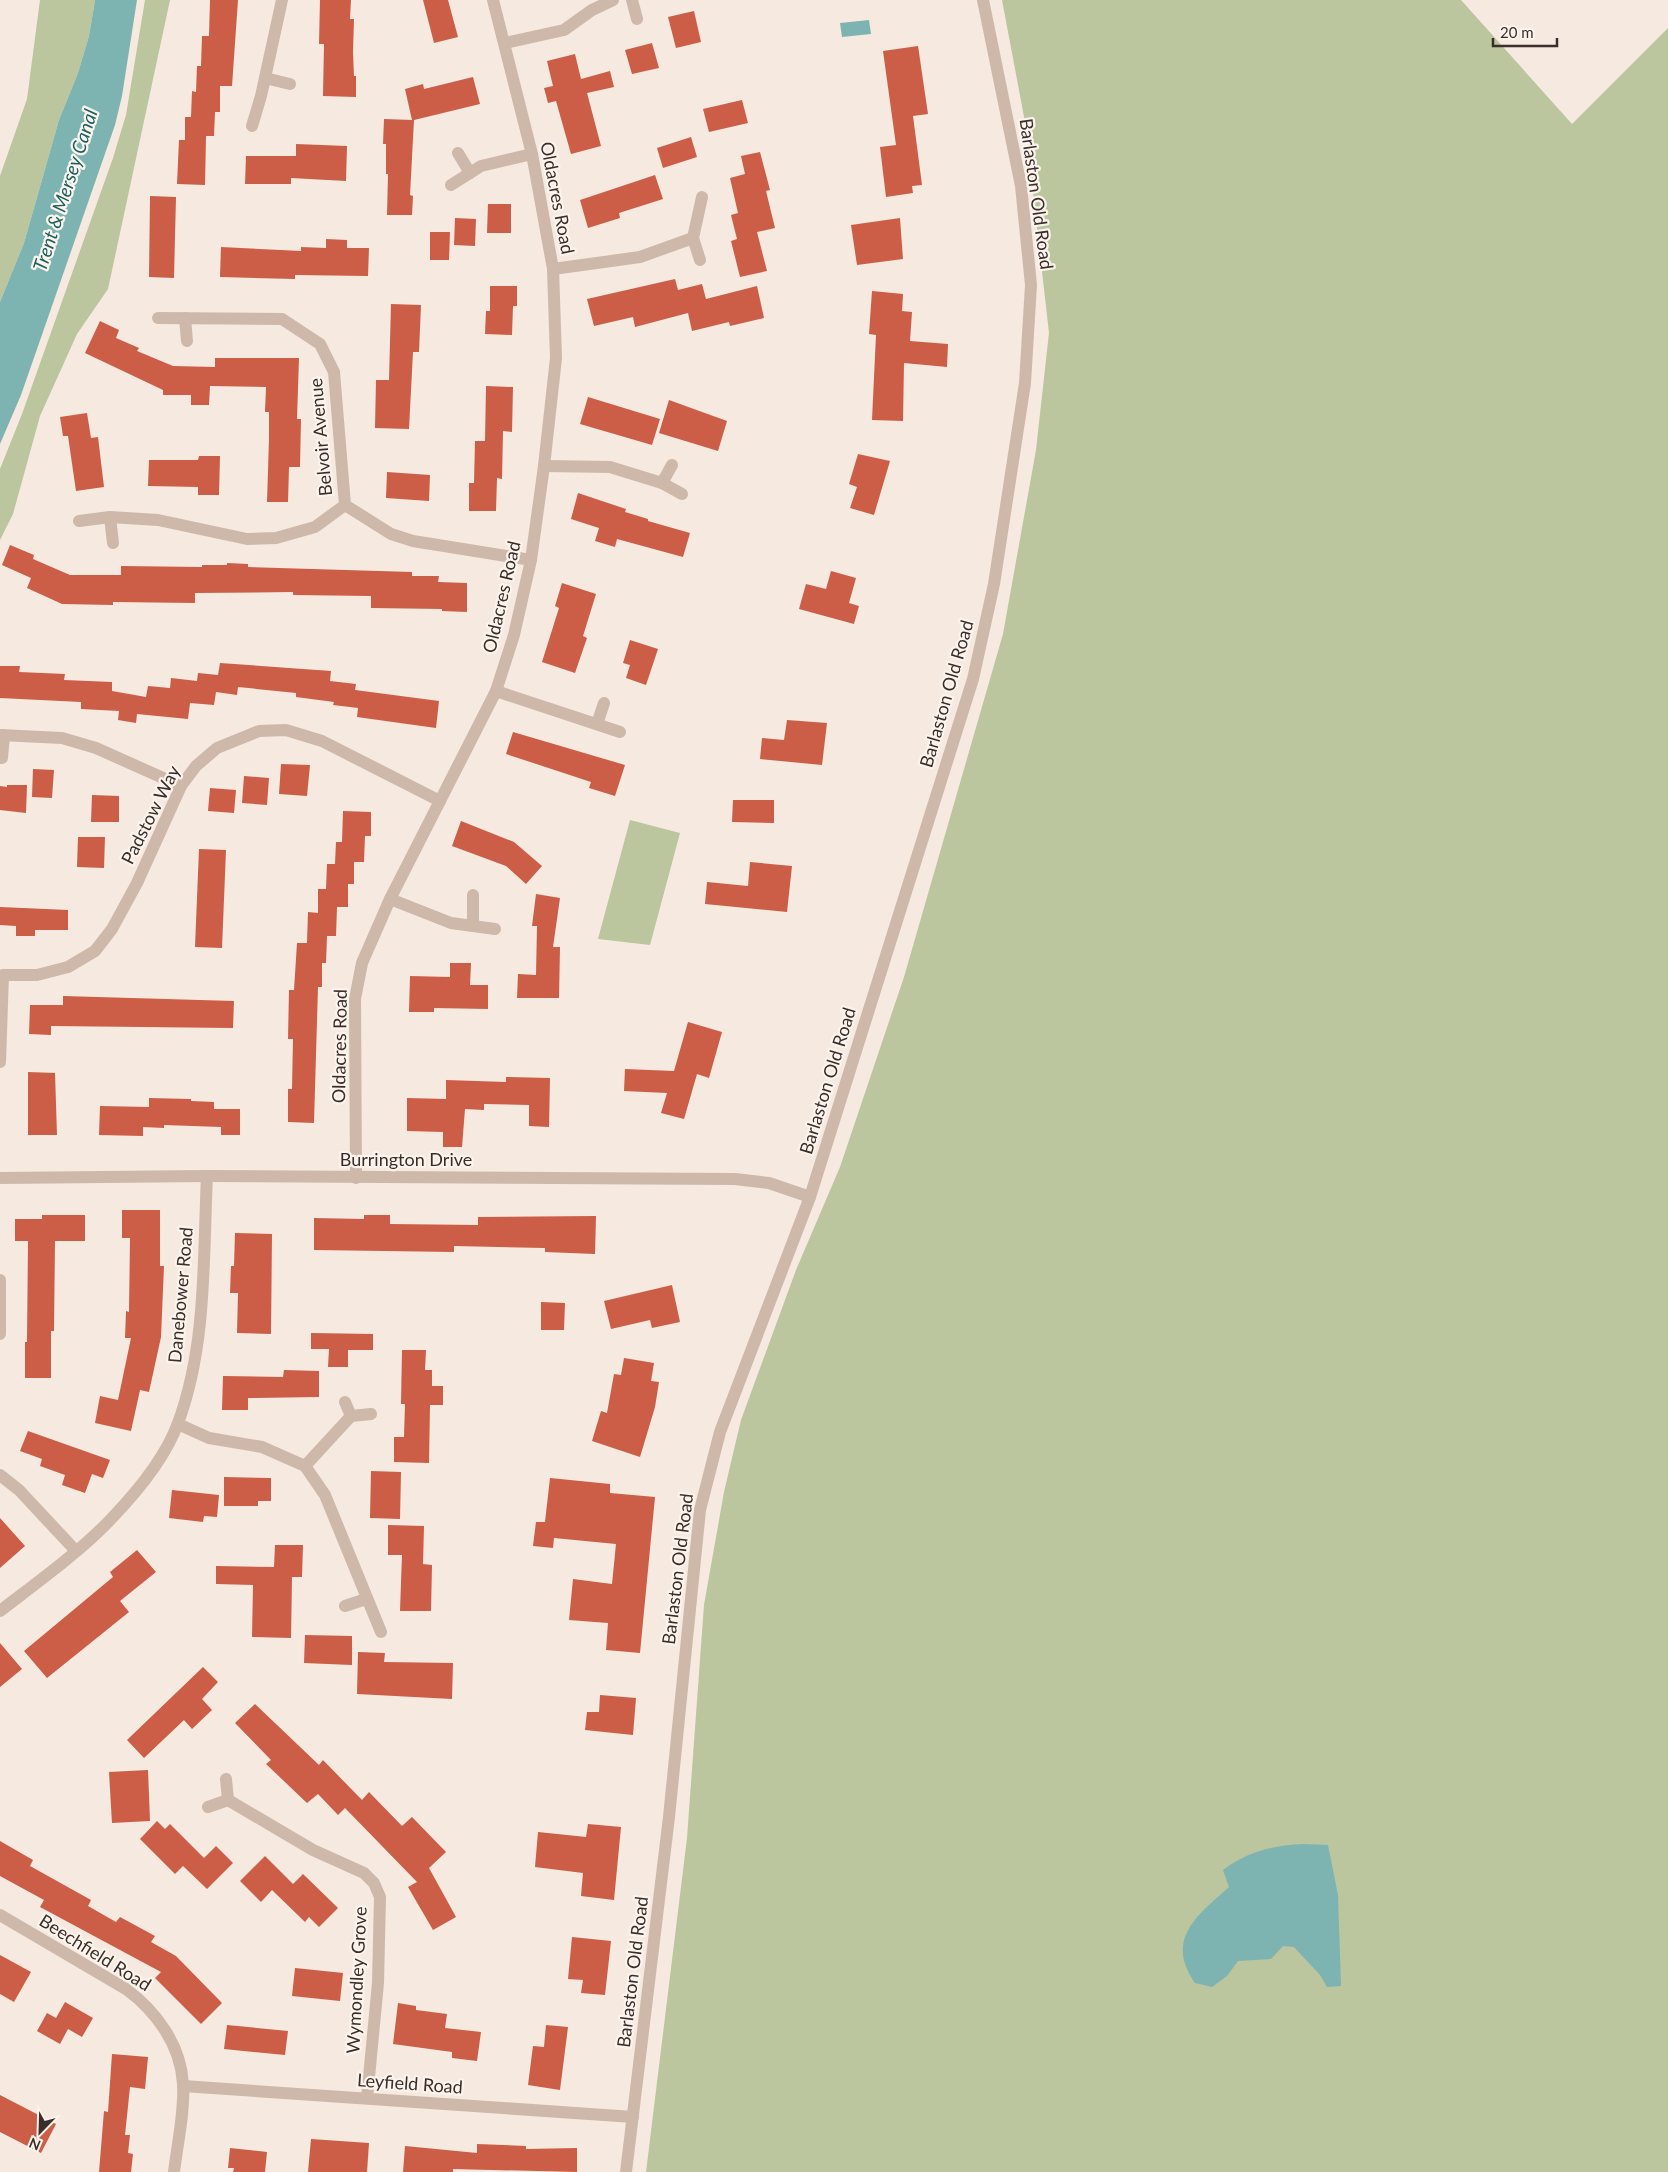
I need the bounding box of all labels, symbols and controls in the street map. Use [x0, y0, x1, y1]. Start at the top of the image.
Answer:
scale bar [1493, 15, 1557, 47]
text: 20 m [1500, 23, 1534, 41]
water label: Trent & Mersey Canal [28, 106, 102, 274]
street label: Barlaston Old Road [1015, 117, 1058, 271]
street label: Oldacres Road [536, 140, 580, 256]
street label: Belvoir Avenue [304, 377, 336, 497]
street label: Oldacres Road [477, 539, 525, 655]
street label: Barlaston Old Road [914, 617, 978, 770]
street label: Padstow Way [116, 761, 185, 867]
street label: Oldacres Road [327, 989, 351, 1103]
street label: Barlaston Old Road [794, 1005, 860, 1157]
street label: Burrington Drive [340, 1148, 472, 1170]
street label: Danebower Road [163, 1226, 197, 1364]
street label: Barlaston Old Road [657, 1492, 697, 1646]
street label: Barlaston Old Road [612, 1895, 652, 2049]
street label: Wymondley Grove [341, 1906, 371, 2054]
street label: Beechfield Road [36, 1909, 156, 1995]
street label: Leyfield Road [357, 2068, 464, 2098]
north arrow [15, 2107, 65, 2157]
text: N [26, 2134, 43, 2154]

